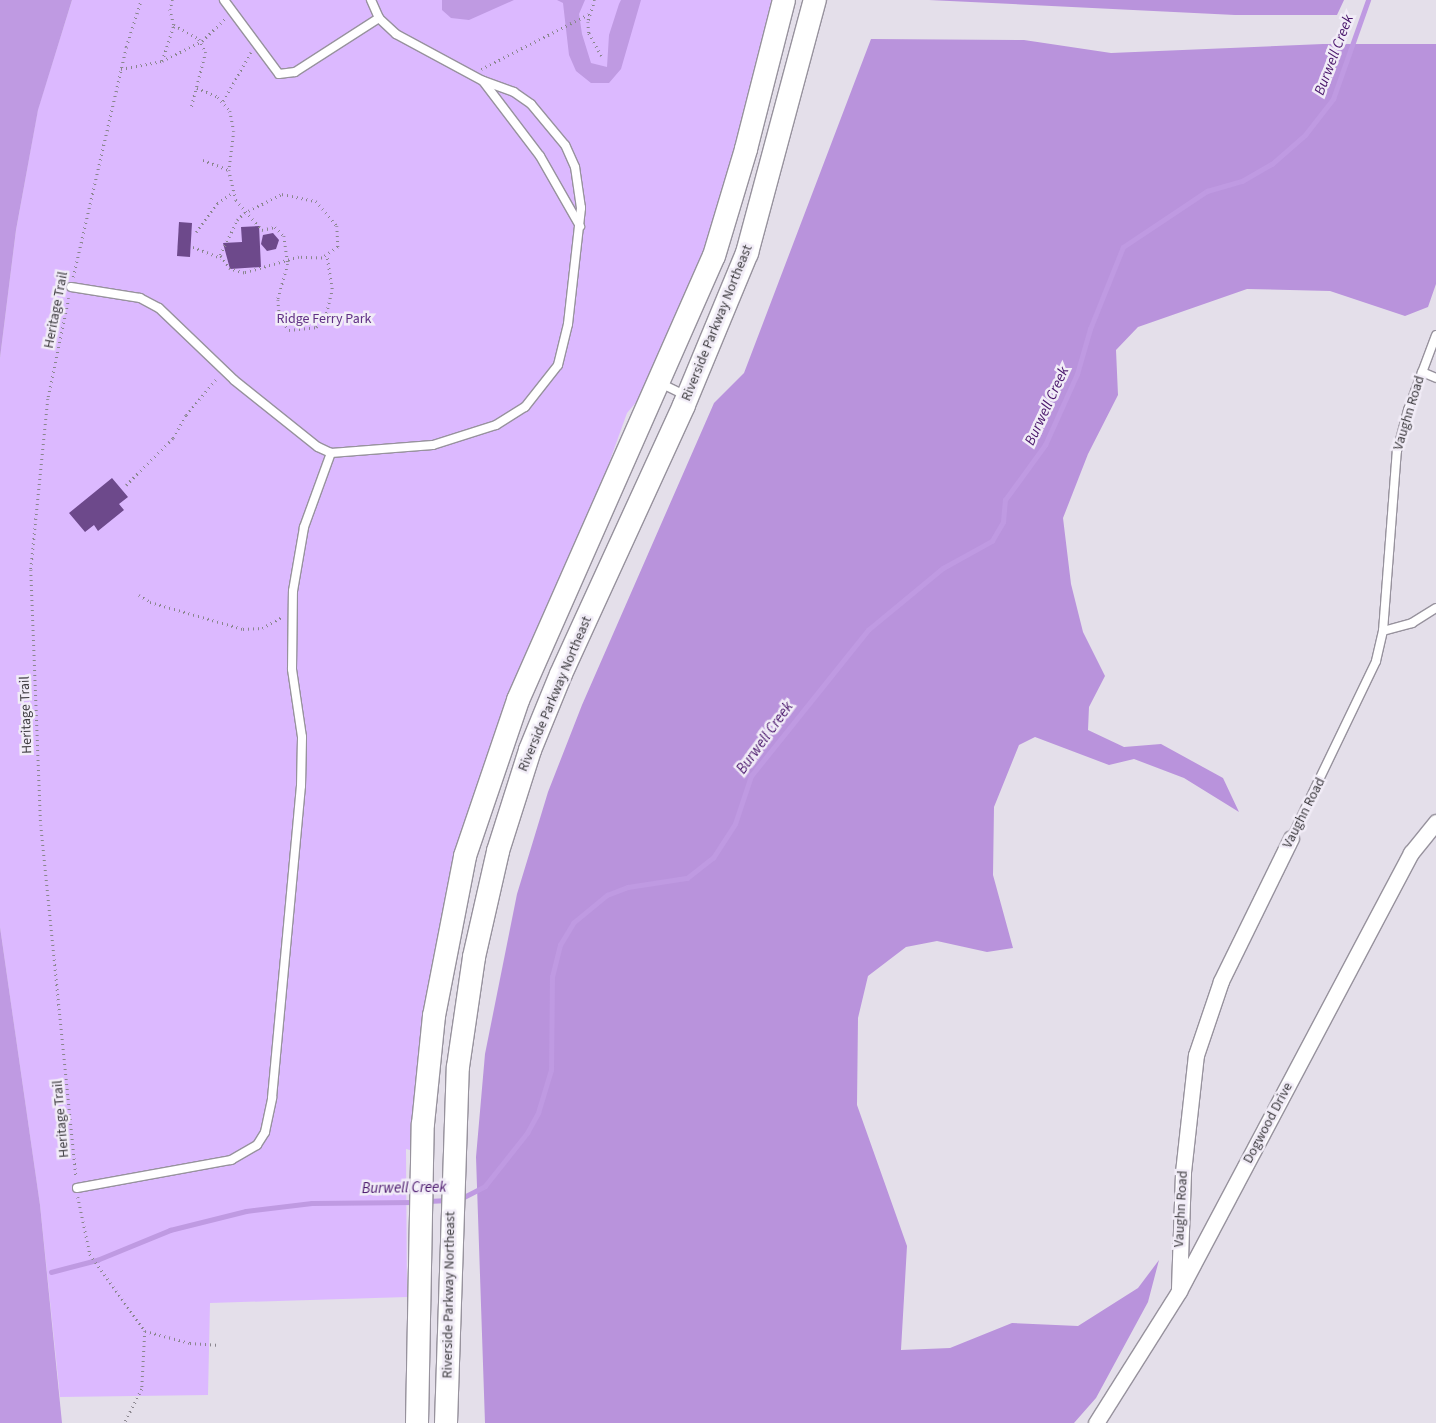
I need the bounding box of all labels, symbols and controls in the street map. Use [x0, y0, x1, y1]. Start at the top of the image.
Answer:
water label: Burwell Creek [1310, 12, 1358, 98]
street label: Riverside Parkway Northeast [678, 242, 756, 404]
street label: Heritage Trail [40, 270, 72, 350]
park label: Ridge Ferry Park [276, 311, 372, 327]
water label: Burwell Creek [1021, 364, 1073, 448]
street label: Vaughn Road [1390, 374, 1428, 452]
street label: Riverside Parkway Northeast [515, 614, 595, 774]
street label: Heritage Trail [16, 676, 36, 754]
water label: Burwell Creek [733, 699, 797, 777]
street label: Vaughn Road [1279, 775, 1329, 851]
street label: Heritage Trail [49, 1079, 73, 1159]
street label: Dogwood Drive [1240, 1080, 1296, 1166]
street label: Vaughn Road [1171, 1170, 1191, 1248]
water label: Burwell Creek [362, 1178, 446, 1198]
street label: Riverside Parkway Northeast [439, 1211, 459, 1379]

